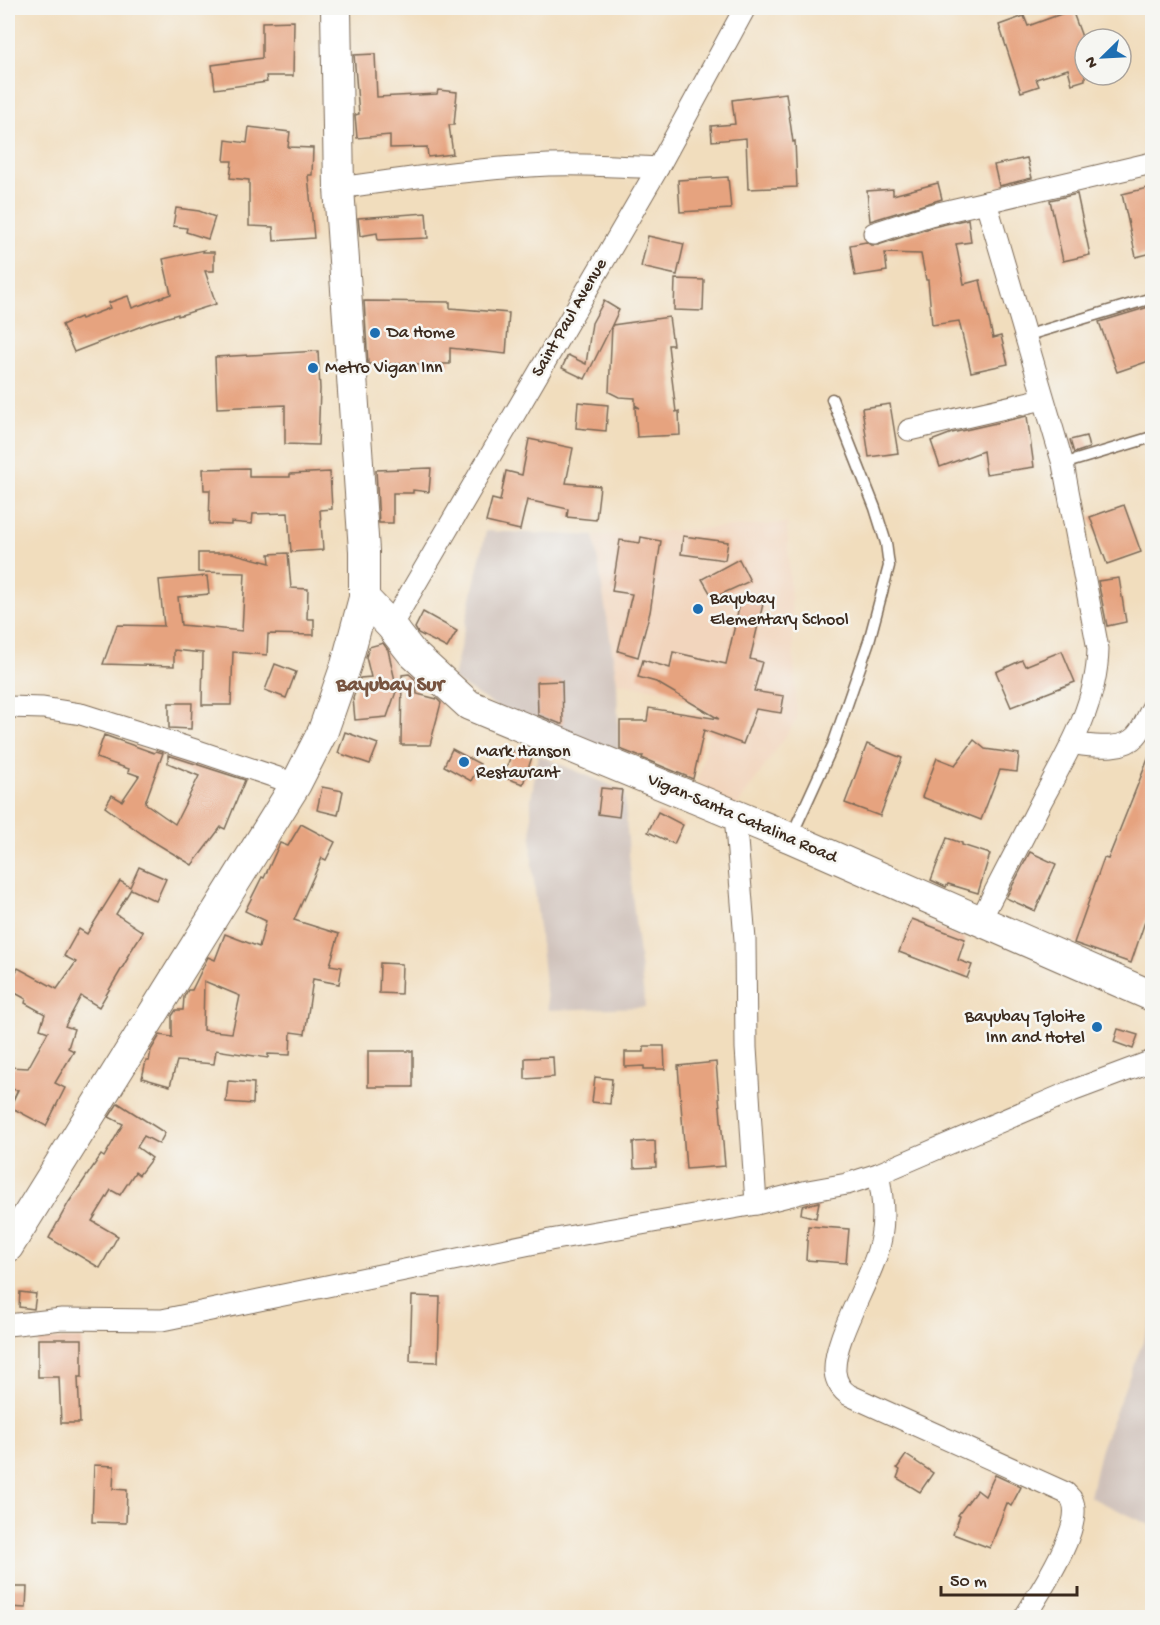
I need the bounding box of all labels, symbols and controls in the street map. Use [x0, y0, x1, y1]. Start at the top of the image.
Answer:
north arrow [1073, 27, 1133, 87]
text: N [1081, 53, 1103, 70]
street label: Saint Paul Avenue [528, 254, 613, 381]
place label: Da Home [386, 323, 455, 344]
marker: Da Home [368, 326, 382, 340]
place label: Metro Vigan Inn [325, 358, 443, 379]
marker: Metro Vigan Inn [306, 361, 320, 375]
place label: Bayubay Elementary School [709, 589, 849, 631]
marker: Bayubay Elementary School [691, 602, 705, 616]
district label: Bayubay Sur [335, 674, 446, 699]
place label: Mark Hanson Restaurant [476, 742, 571, 784]
marker: Mark Hanson Restaurant [457, 755, 471, 769]
street label: Vigan-Santa Catalina Road [643, 769, 841, 869]
place label: Bayubay Tgloite Inn and Hotel [964, 1007, 1086, 1049]
marker: Bayubay Tgloite Inn and Hotel [1090, 1020, 1104, 1034]
scale bar [941, 1559, 1078, 1597]
text: 50 m [950, 1572, 987, 1593]

